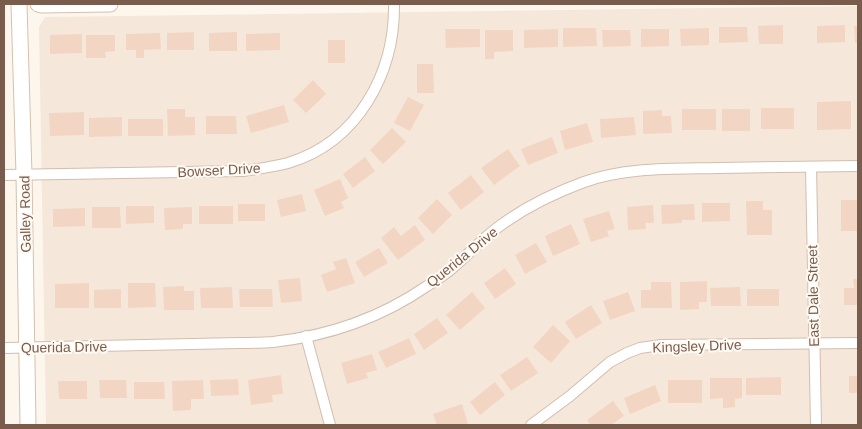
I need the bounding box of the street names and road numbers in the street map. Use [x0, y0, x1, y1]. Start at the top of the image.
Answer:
street label: Bowser Drive [177, 160, 261, 180]
street label: Galley Road [16, 175, 34, 253]
street label: Querida Drive [423, 223, 501, 290]
street label: East Dale Street [804, 245, 822, 347]
street label: Kingsley Drive [652, 336, 742, 356]
street label: Querida Drive [21, 338, 108, 356]

